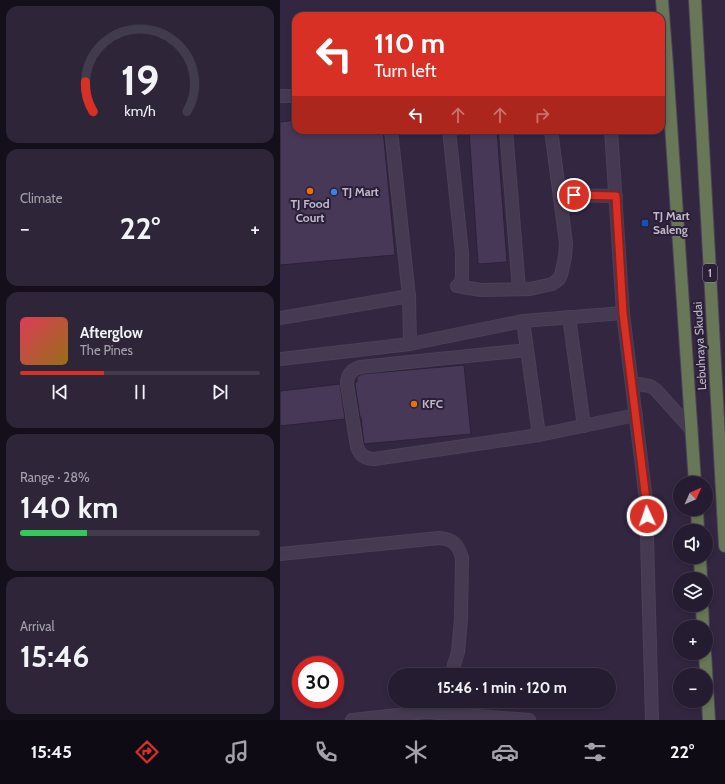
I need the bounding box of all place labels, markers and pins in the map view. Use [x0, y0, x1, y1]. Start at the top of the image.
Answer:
pin [557, 178, 591, 212]
place label: TJ Mart [342, 184, 379, 199]
marker: TJ Food Court [305, 186, 315, 196]
marker: TJ Mart [329, 187, 339, 197]
place label: TJ Food Court [290, 196, 330, 225]
place label: TJ Mart Saleng [653, 208, 690, 237]
marker: TJ Mart Saleng [640, 218, 650, 228]
place label: KFC [422, 396, 443, 411]
marker: KFC [409, 399, 419, 409]

